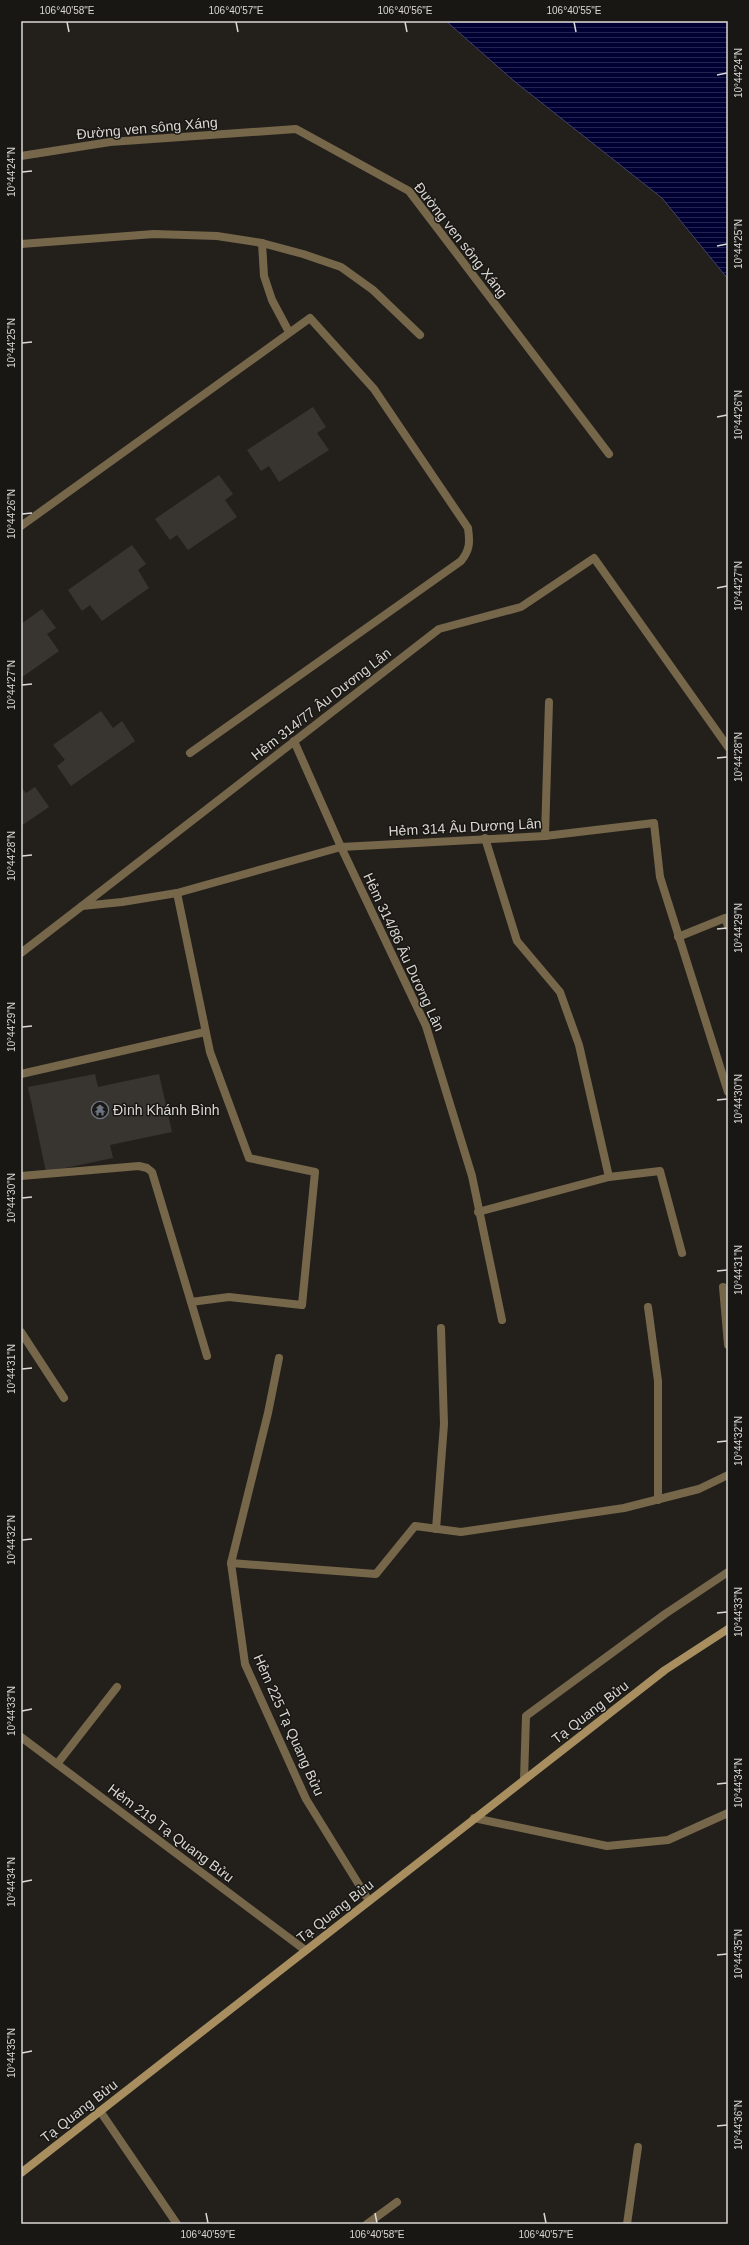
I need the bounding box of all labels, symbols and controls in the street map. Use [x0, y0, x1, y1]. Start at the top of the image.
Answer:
text: 106°40'58"E [39, 5, 95, 16]
text: 106°40'57"E [208, 5, 264, 16]
text: 106°40'56"E [377, 5, 433, 16]
text: 106°40'55"E [546, 5, 602, 16]
text: 10°44'24"N [733, 48, 744, 98]
street label: Đường ven sông Xáng [76, 114, 218, 142]
text: 10°44'24"N [6, 147, 17, 197]
street label: Đường ven sông Xáng [411, 179, 511, 301]
text: 10°44'25"N [733, 219, 744, 269]
text: 10°44'25"N [6, 318, 17, 368]
text: 10°44'26"N [733, 390, 744, 440]
text: 10°44'26"N [6, 489, 17, 539]
text: 10°44'27"N [733, 561, 744, 611]
street label: Hẻm 314/77 Âu Dương Lân [248, 645, 394, 763]
text: 10°44'27"N [6, 660, 17, 710]
text: 10°44'28"N [733, 732, 744, 782]
street label: Hẻm 314 Âu Dương Lân [388, 815, 542, 839]
text: 10°44'28"N [6, 831, 17, 881]
street label: Hẻm 314/86 Âu Dương Lân [360, 870, 448, 1034]
text: 10°44'29"N [733, 903, 744, 953]
text: 10°44'29"N [6, 1002, 17, 1052]
text: 10°44'30"N [733, 1074, 744, 1124]
temple icon: Đình Khánh Bình [90, 1100, 110, 1120]
place label: Đình Khánh Bình [113, 1102, 220, 1118]
text: 10°44'30"N [6, 1173, 17, 1223]
text: 10°44'31"N [733, 1245, 744, 1295]
text: 10°44'31"N [6, 1344, 17, 1394]
text: 10°44'32"N [733, 1416, 744, 1466]
text: 10°44'32"N [6, 1515, 17, 1565]
text: 10°44'33"N [733, 1587, 744, 1637]
street label: Hẻm 225 Tạ Quang Bửu [251, 1652, 327, 1798]
street label: Tạ Quang Bửu [549, 1677, 631, 1747]
text: 10°44'33"N [6, 1686, 17, 1736]
text: 10°44'34"N [733, 1758, 744, 1808]
street label: Hẻm 219 Tạ Quang Bửu [105, 1781, 237, 1885]
text: 10°44'34"N [6, 1857, 17, 1907]
street label: Tạ Quang Bửu [294, 1876, 376, 1946]
text: 10°44'35"N [733, 1929, 744, 1979]
text: 10°44'35"N [6, 2028, 17, 2078]
street label: Tạ Quang Bửu [38, 2076, 120, 2146]
text: 10°44'36"N [733, 2100, 744, 2150]
text: 106°40'59"E [180, 2229, 236, 2240]
text: 106°40'58"E [349, 2229, 405, 2240]
text: 106°40'57"E [518, 2229, 574, 2240]

